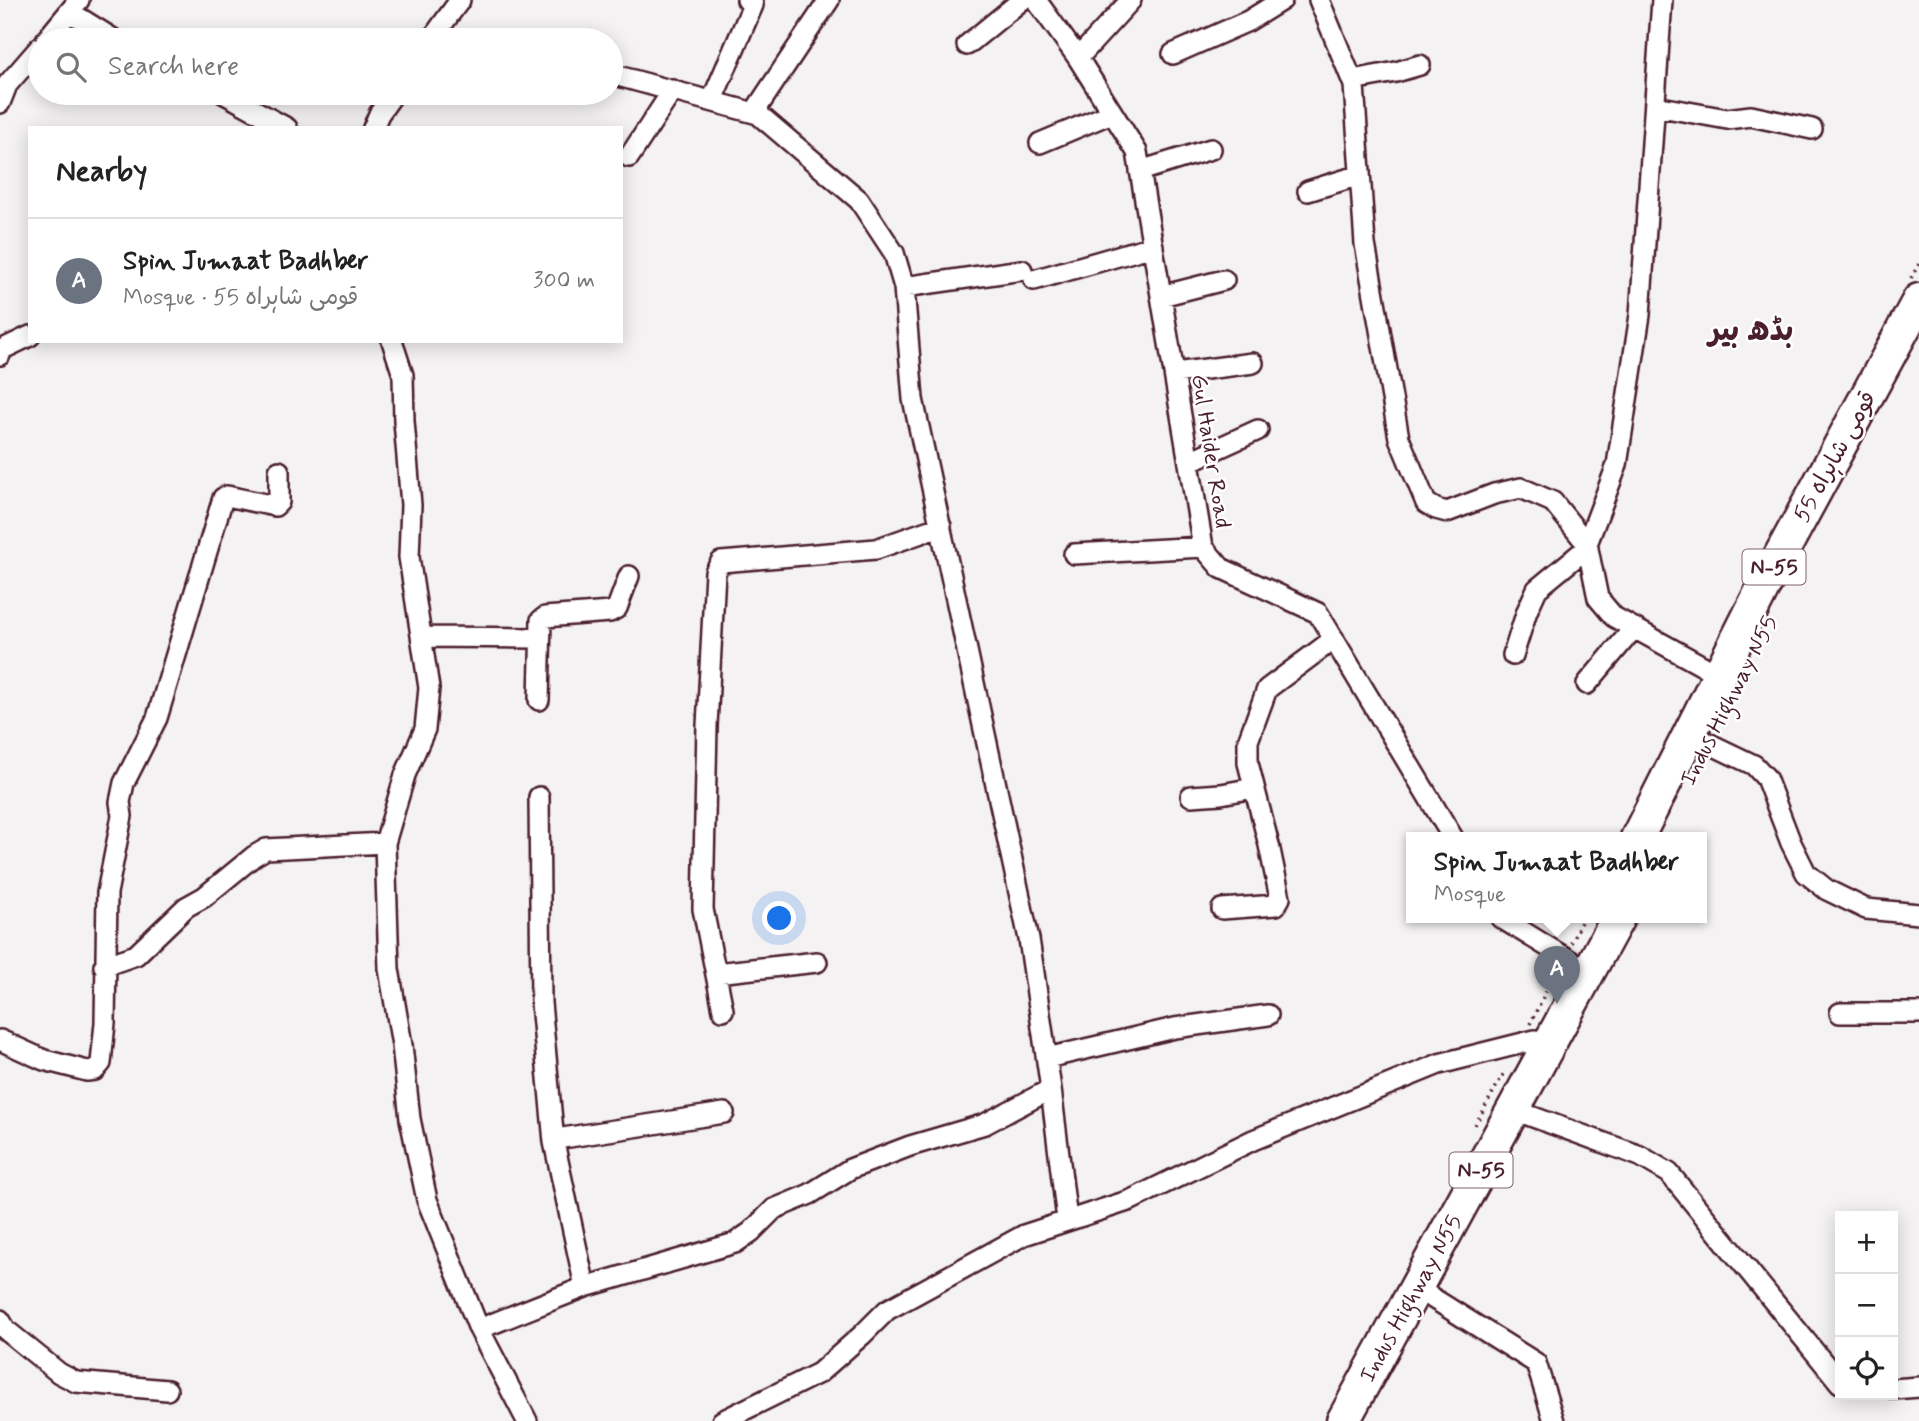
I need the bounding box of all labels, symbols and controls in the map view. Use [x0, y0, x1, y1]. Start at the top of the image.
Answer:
search box [28, 28, 623, 105]
icon: search [52, 48, 90, 86]
text: Search here [108, 50, 239, 84]
text: Nearby [56, 152, 147, 191]
text: Spin Jumaat Badhber [123, 245, 369, 279]
text: A [71, 266, 87, 296]
text: 300 m [533, 266, 595, 296]
text: Mosque · قومی شاہراہ 55 [123, 283, 358, 313]
district label: بڈھ بیر [1706, 312, 1793, 351]
street label: Gul Haider Road [1183, 372, 1237, 531]
street label: قومی شاہراہ 55 [1787, 386, 1884, 528]
road number: N-55 [1742, 550, 1806, 584]
street label: Indus Highway N55 [1674, 611, 1787, 792]
popup [1406, 832, 1707, 923]
text: Spin Jumaat Badhber [1434, 846, 1679, 880]
text: Mosque [1434, 880, 1506, 910]
your location [762, 901, 796, 935]
pin: A [1534, 946, 1580, 1004]
road number: N-55 [1450, 1152, 1512, 1188]
street label: Indus Highway N55 [1353, 1210, 1472, 1389]
map controls [1835, 1211, 1898, 1400]
button: + [1835, 1211, 1898, 1274]
button: − [1835, 1274, 1898, 1337]
button: locate [1835, 1337, 1898, 1400]

